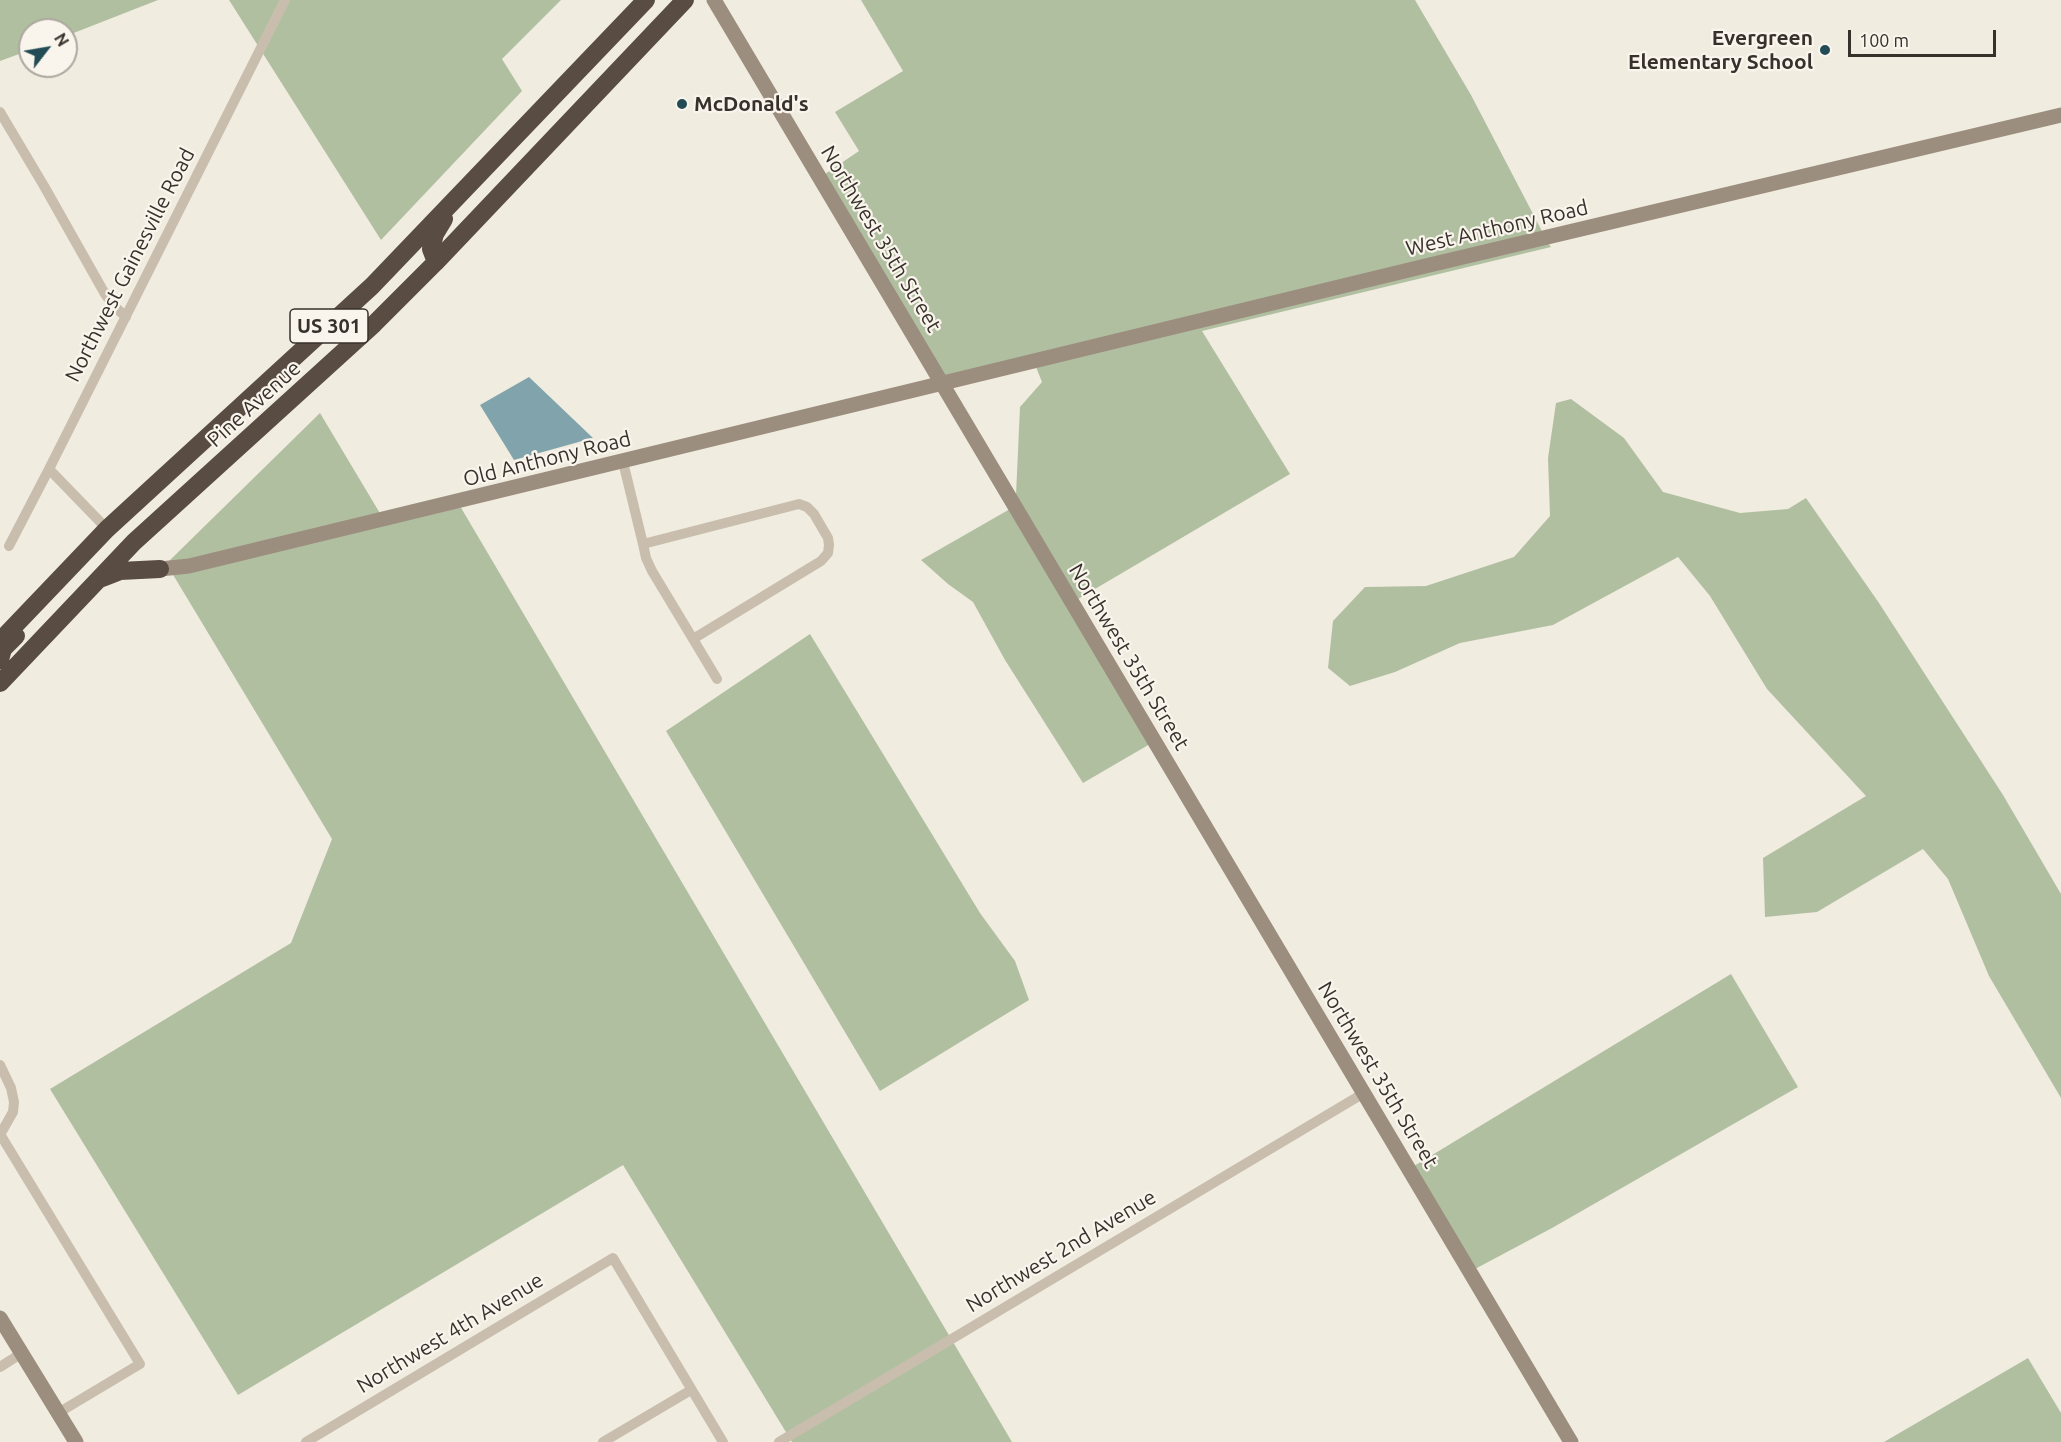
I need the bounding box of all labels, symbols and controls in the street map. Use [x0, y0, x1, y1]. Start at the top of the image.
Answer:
north arrow [18, 18, 78, 78]
scale bar [1851, 18, 2000, 56]
place label: Evergreen Elementary School [1628, 25, 1813, 75]
text: N [51, 30, 73, 50]
text: 100 m [1859, 30, 1909, 50]
marker: Evergreen Elementary School [1818, 43, 1832, 57]
place label: McDonald's [694, 91, 809, 117]
marker: McDonald's [675, 97, 689, 111]
street label: Northwest 35th Street [815, 141, 947, 337]
street label: Northwest Gainesville Road [60, 144, 200, 386]
street label: West Anthony Road [1403, 195, 1591, 261]
road number: US 301 [290, 309, 368, 343]
street label: Pine Avenue [202, 356, 306, 452]
street label: Old Anthony Road [460, 426, 634, 492]
street label: Northwest 35th Street [1063, 559, 1195, 755]
street label: Northwest 35th Street [1312, 977, 1444, 1173]
street label: Northwest 2nd Avenue [961, 1184, 1161, 1318]
street label: Northwest 4th Avenue [352, 1267, 548, 1399]

